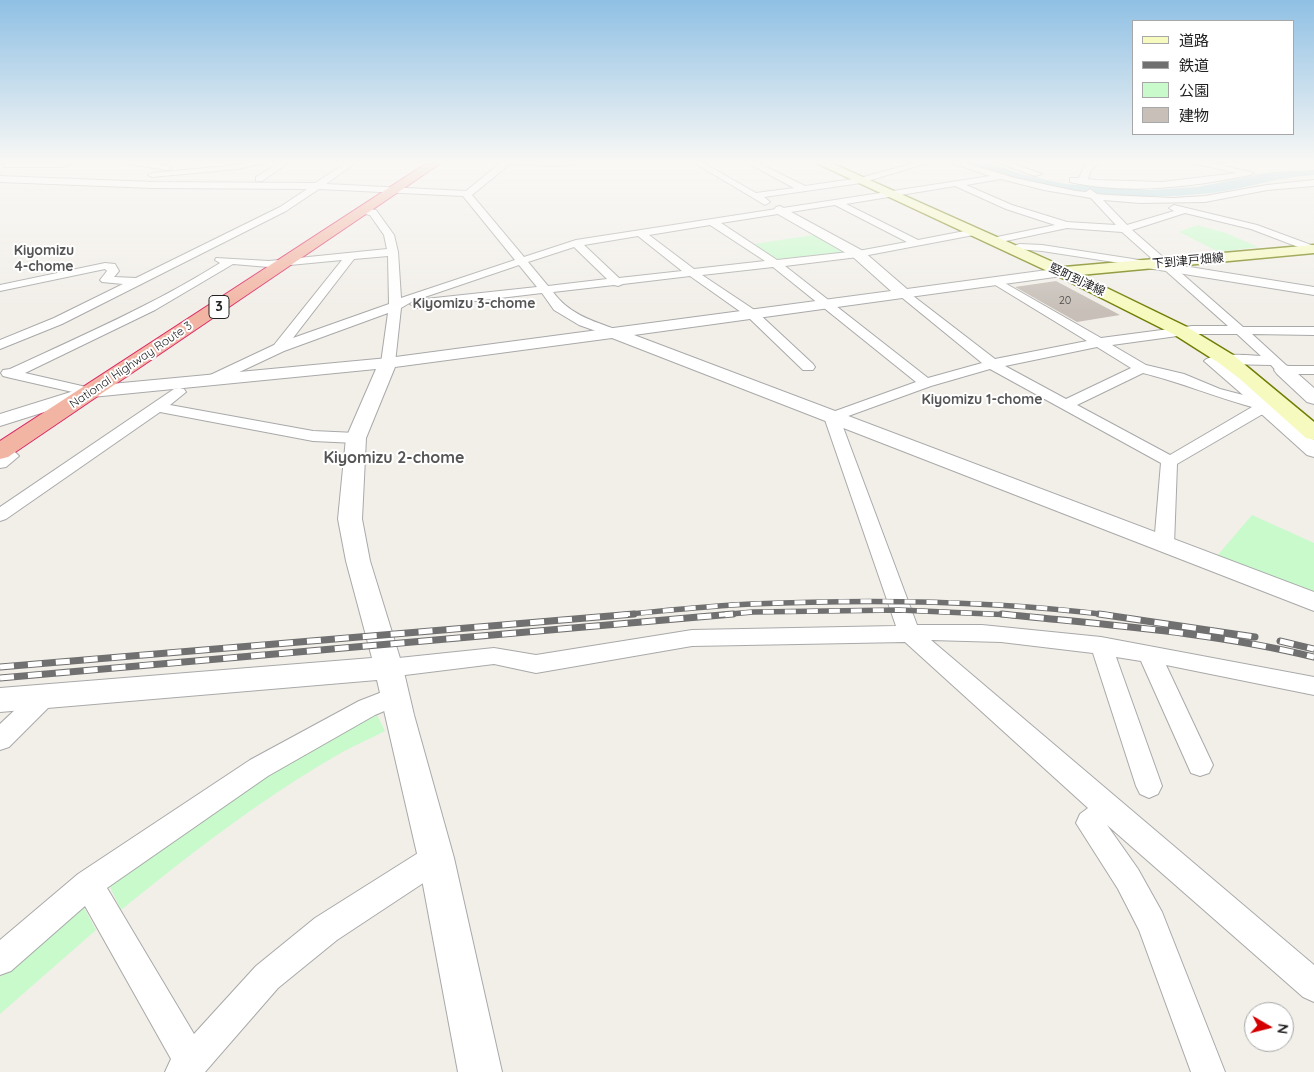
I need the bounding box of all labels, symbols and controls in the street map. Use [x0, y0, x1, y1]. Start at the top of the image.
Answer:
legend [1132, 20, 1294, 135]
text: 道路 [1179, 31, 1209, 50]
text: 鉄道 [1179, 56, 1209, 75]
text: 公園 [1179, 81, 1209, 100]
text: 建物 [1179, 106, 1209, 125]
district label: Kiyomizu 4-chome [14, 243, 74, 276]
street label: 下到津戸畑線 [1152, 251, 1224, 271]
street label: 堅町到津線 [1047, 261, 1107, 299]
house number: 20 [1059, 294, 1071, 308]
road number: 3 [209, 296, 229, 318]
district label: Kiyomizu 3-chome [413, 296, 535, 312]
street label: National Highway Route 3 [67, 319, 195, 411]
district label: Kiyomizu 1-chome [922, 392, 1042, 408]
district label: Kiyomizu 2-chome [323, 448, 465, 468]
north arrow [1244, 1002, 1294, 1052]
text: N [1273, 1023, 1292, 1035]

